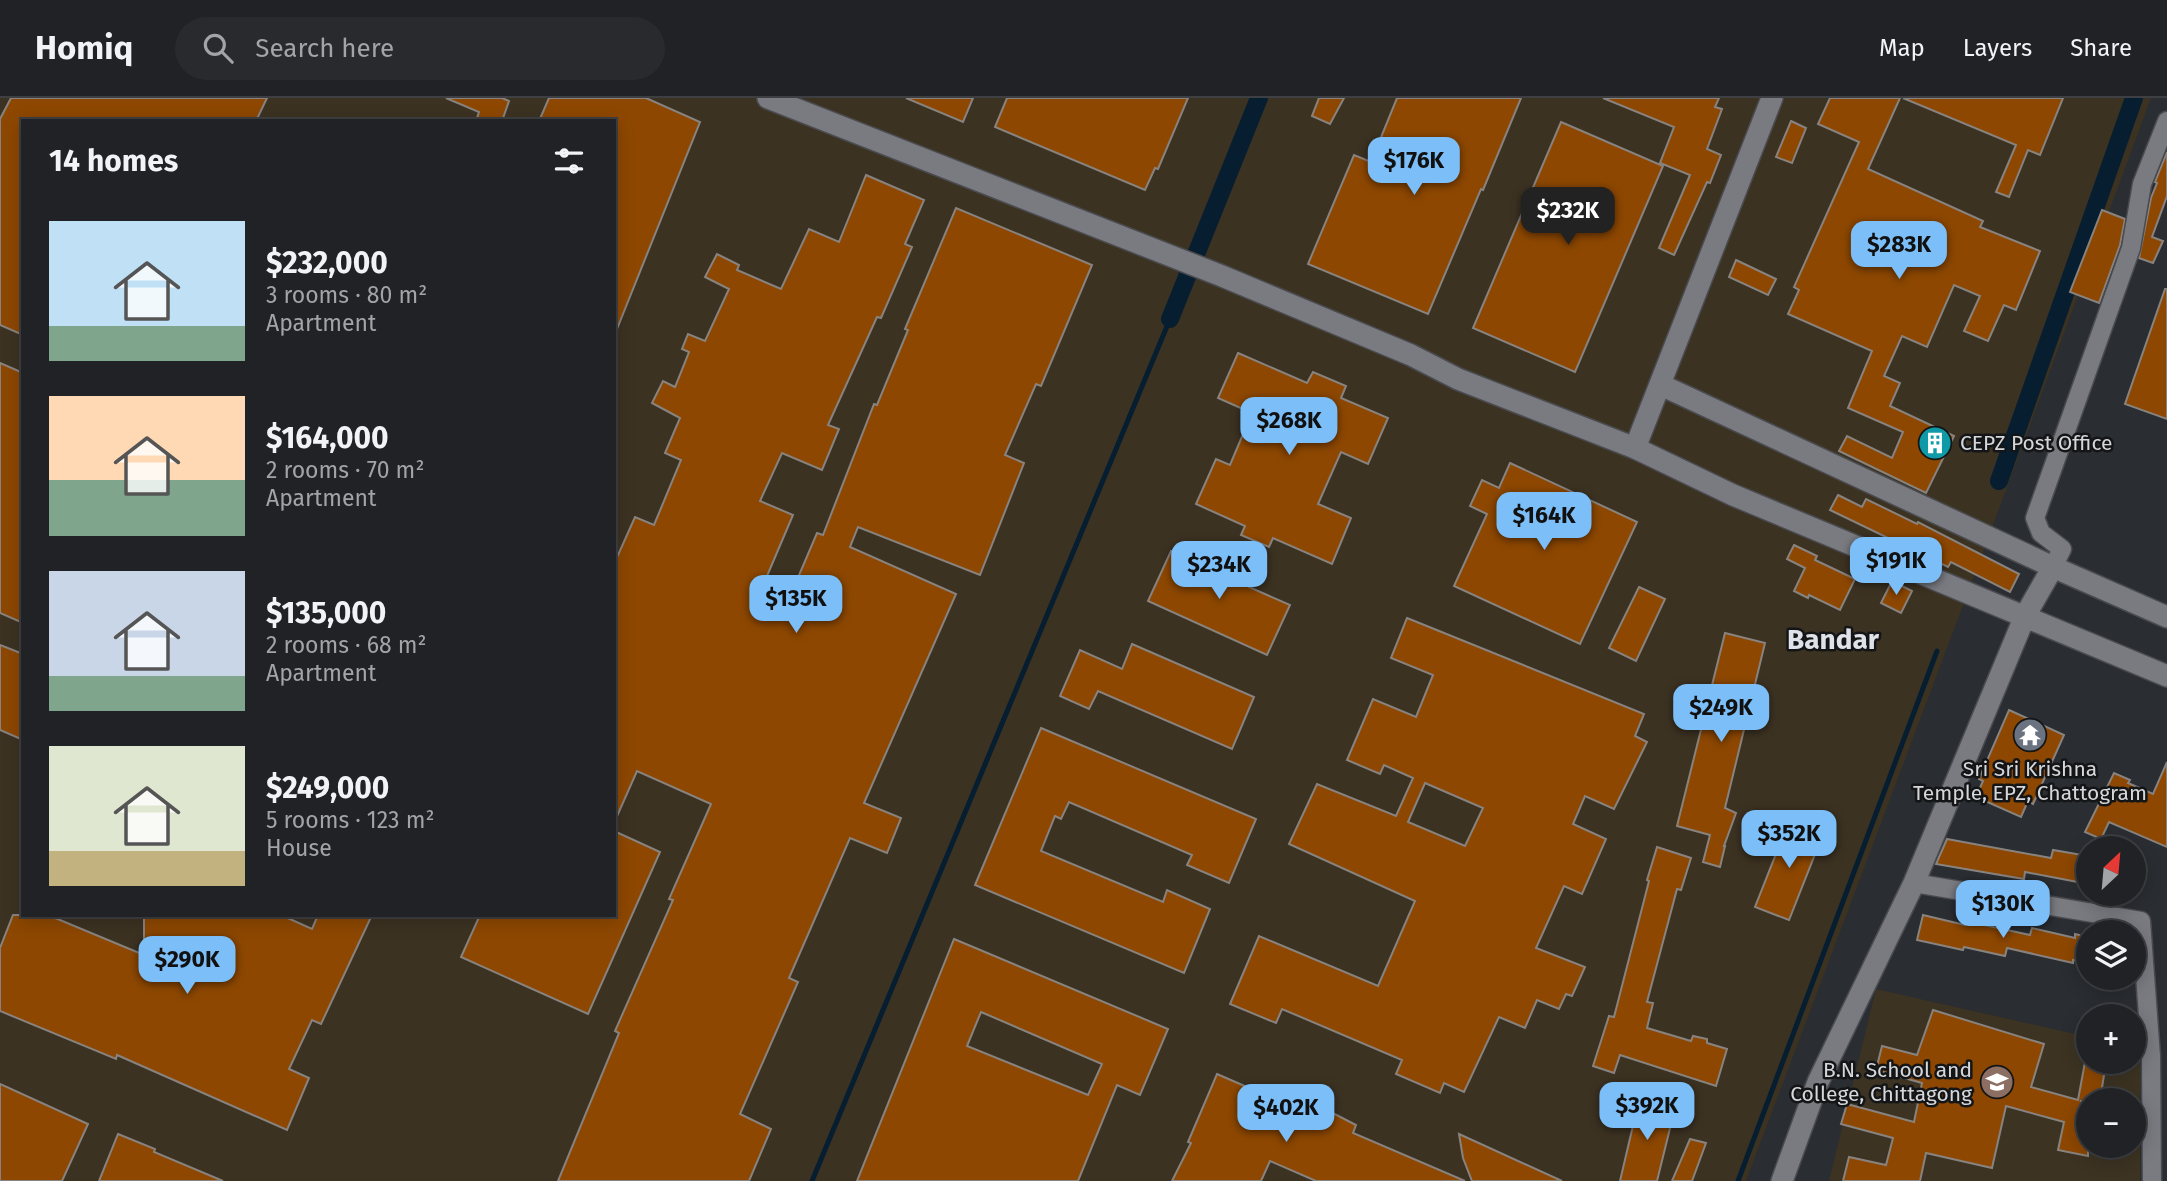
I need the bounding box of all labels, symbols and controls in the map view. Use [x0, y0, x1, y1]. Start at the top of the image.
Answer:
search box [175, 17, 665, 80]
text: Homiq [35, 28, 133, 68]
icon: search [199, 29, 237, 67]
text: Search here [255, 33, 394, 64]
text: Map [1879, 34, 1925, 62]
text: Layers [1963, 34, 2032, 62]
text: Share [2070, 34, 2132, 62]
pin: $176K [1365, 138, 1463, 197]
icon: filters [550, 142, 588, 180]
text: 14 homes [49, 143, 178, 179]
text: $176K [1384, 146, 1444, 174]
pin: $232K [1519, 188, 1617, 247]
text: $232K [1537, 196, 1599, 224]
pin: $283K [1850, 222, 1948, 281]
text: $283K [1867, 230, 1931, 258]
text: $232,000 [266, 245, 388, 281]
icon: home [105, 249, 189, 333]
text: 3 rooms · 80 m² [266, 281, 427, 309]
text: Apartment [266, 309, 376, 337]
pin: $268K [1240, 398, 1338, 457]
text: $268K [1256, 406, 1322, 434]
text: $164,000 [266, 420, 389, 456]
icon: home [105, 424, 189, 508]
building icon: CEPZ Post Office [1916, 424, 1954, 462]
place label: CEPZ Post Office [1960, 430, 2112, 456]
text: 2 rooms · 70 m² [266, 456, 424, 484]
text: Apartment [266, 484, 376, 512]
pin: $164K [1495, 492, 1593, 552]
text: $164K [1513, 501, 1576, 529]
pin: $191K [1847, 538, 1945, 597]
pin: $234K [1170, 542, 1268, 601]
text: $191K [1866, 546, 1926, 574]
text: $234K [1187, 550, 1251, 578]
pin: $135K [747, 575, 845, 635]
text: $135K [765, 584, 827, 612]
text: $135,000 [266, 595, 386, 631]
icon: home [105, 599, 189, 683]
district label: Bandar [1787, 623, 1880, 656]
text: 2 rooms · 68 m² [266, 631, 427, 659]
text: Apartment [266, 659, 376, 687]
pin: $249K [1672, 684, 1770, 744]
text: $249K [1689, 693, 1753, 721]
temple icon: Sri Sri Krishna Temple, EPZ, Chattogram [2011, 716, 2049, 754]
place label: Sri Sri Krishna Temple, EPZ, Chattogram [1913, 756, 2147, 806]
text: $249,000 [266, 770, 389, 806]
icon: home [105, 774, 189, 858]
text: 5 rooms · 123 m² [266, 806, 434, 834]
pin: $352K [1740, 810, 1838, 870]
text: $352K [1757, 819, 1821, 847]
text: House [266, 834, 332, 862]
north arrow [2076, 836, 2146, 906]
map controls [2076, 836, 2146, 1158]
pin: $130K [1954, 880, 2052, 940]
text: $130K [1972, 889, 2034, 917]
button: layers [2076, 920, 2146, 990]
pin: $290K [138, 936, 236, 996]
text: $290K [155, 945, 219, 973]
button: + [2076, 1004, 2146, 1074]
place label: B.N. School and College, Chittagong [1790, 1057, 1972, 1107]
school or university icon: B.N. School and College, Chittagong [1978, 1063, 2016, 1101]
pin: $392K [1598, 1082, 1696, 1142]
pin: $402K [1237, 1084, 1335, 1144]
button: − [2076, 1088, 2146, 1158]
text: $392K [1615, 1091, 1679, 1119]
text: $402K [1253, 1093, 1319, 1121]

